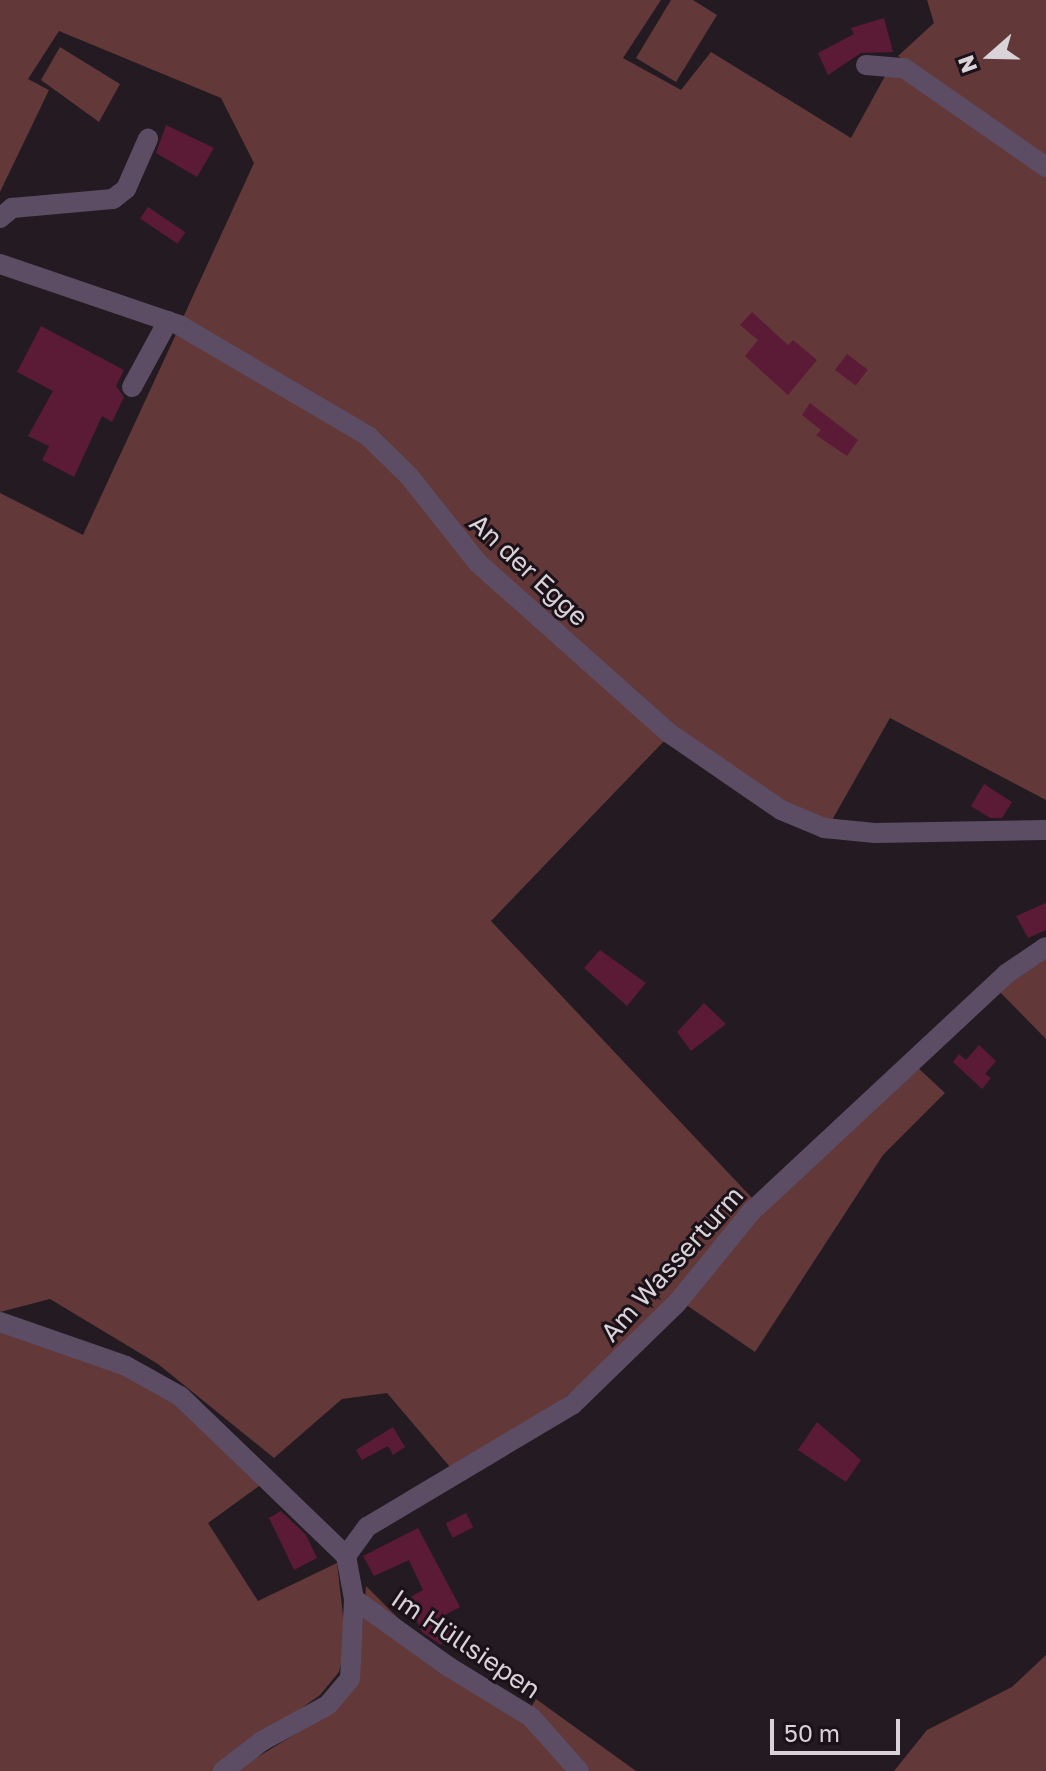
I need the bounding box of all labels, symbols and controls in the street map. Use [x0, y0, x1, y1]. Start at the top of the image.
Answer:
north arrow [950, 16, 1030, 96]
text: N [951, 52, 983, 77]
street label: An der Egge [463, 507, 595, 633]
street label: Am Wasserturm [594, 1180, 750, 1348]
street label: Im Hüllsiepen [386, 1583, 546, 1705]
scale bar [774, 1703, 904, 1753]
text: 50 m [784, 1718, 840, 1747]

